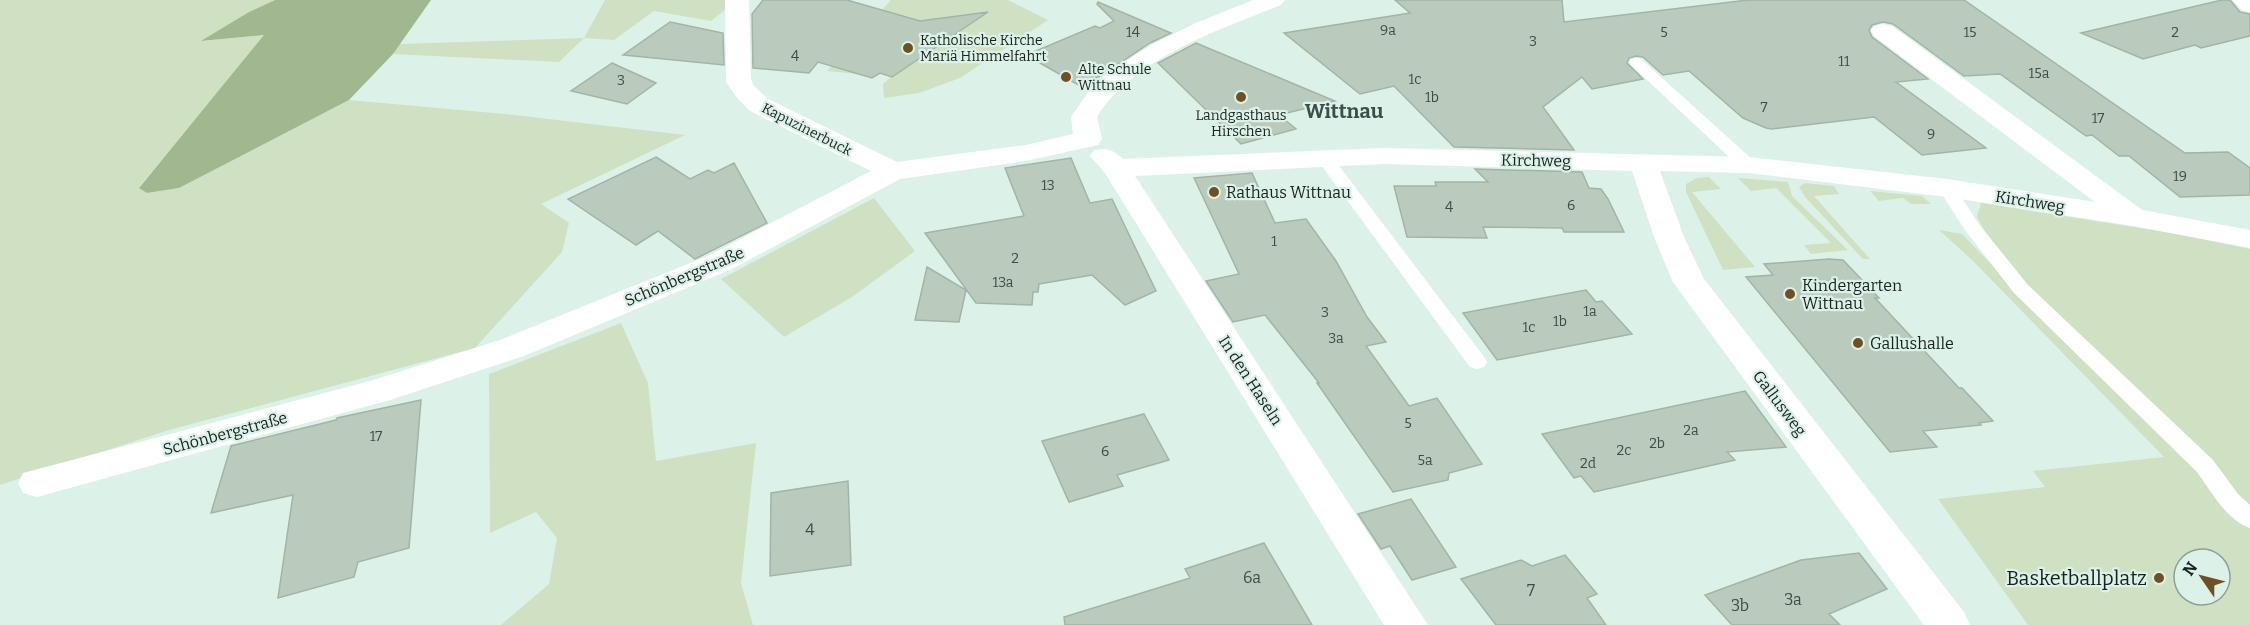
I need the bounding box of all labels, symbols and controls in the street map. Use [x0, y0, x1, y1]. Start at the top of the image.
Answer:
house number: 9a [1380, 22, 1396, 39]
house number: 14 [1126, 24, 1140, 41]
house number: 5 [1660, 24, 1668, 41]
house number: 15 [1963, 24, 1977, 41]
house number: 2 [2171, 24, 2179, 41]
place label: Katholische Kirche Mariä Himmelfahrt [920, 32, 1046, 65]
house number: 3 [1529, 33, 1537, 50]
marker: Katholische Kirche Mariä Himmelfahrt [901, 41, 915, 55]
house number: 4 [791, 48, 799, 65]
house number: 11 [1838, 53, 1850, 70]
place label: Alte Schule Wittnau [1078, 61, 1151, 94]
house number: 15a [2029, 65, 2050, 82]
marker: Alte Schule Wittnau [1059, 70, 1073, 84]
house number: 1c [1409, 71, 1421, 88]
house number: 3 [617, 72, 625, 89]
house number: 1b [1425, 89, 1439, 106]
marker: Landgasthaus Hirschen [1234, 90, 1248, 104]
street label: Kapuzinerbuck [759, 99, 855, 159]
district label: Wittnau [1305, 99, 1384, 123]
house number: 7 [1760, 99, 1768, 116]
place label: Landgasthaus Hirschen [1195, 107, 1287, 140]
house number: 17 [2092, 110, 2104, 127]
house number: 9 [1927, 126, 1935, 143]
street label: Kirchweg [1501, 150, 1571, 171]
house number: 19 [2173, 168, 2187, 185]
house number: 13 [1041, 177, 1055, 194]
place label: Rathaus Wittnau [1226, 183, 1351, 202]
marker: Rathaus Wittnau [1207, 185, 1221, 199]
street label: Kirchweg [1994, 187, 2066, 216]
house number: 6 [1567, 197, 1575, 214]
house number: 4 [1445, 199, 1453, 216]
house number: 1 [1271, 233, 1277, 250]
street label: Schönbergstraße [622, 243, 747, 310]
house number: 2 [1011, 250, 1019, 267]
house number: 13a [993, 274, 1014, 291]
place label: Kindergarten Wittnau [1802, 276, 1902, 313]
marker: Kindergarten Wittnau [1783, 287, 1797, 301]
house number: 1a [1583, 303, 1597, 320]
house number: 3 [1321, 304, 1329, 321]
house number: 1b [1553, 313, 1567, 330]
house number: 1c [1523, 319, 1535, 336]
house number: 3a [1328, 330, 1344, 347]
street label: In den Haseln [1215, 332, 1287, 429]
place label: Gallushalle [1870, 334, 1954, 353]
marker: Gallushalle [1851, 336, 1865, 350]
street label: Gallusweg [1749, 367, 1810, 440]
street label: Schönbergstraße [161, 408, 289, 459]
house number: 5 [1404, 415, 1412, 432]
house number: 2a [1683, 422, 1699, 439]
house number: 17 [370, 428, 382, 445]
house number: 2b [1649, 435, 1665, 452]
house number: 2c [1617, 442, 1631, 459]
house number: 6 [1101, 443, 1109, 460]
house number: 5a [1417, 452, 1433, 469]
house number: 2d [1580, 455, 1596, 472]
house number: 4 [805, 520, 815, 539]
north arrow [2172, 547, 2232, 607]
text: N [2179, 558, 2201, 579]
place label: Basketballplatz [2006, 566, 2147, 590]
house number: 6a [1243, 568, 1261, 587]
marker: Basketballplatz [2152, 571, 2166, 585]
house number: 7 [1527, 581, 1535, 600]
house number: 3a [1784, 590, 1802, 609]
house number: 3b [1731, 596, 1749, 615]

